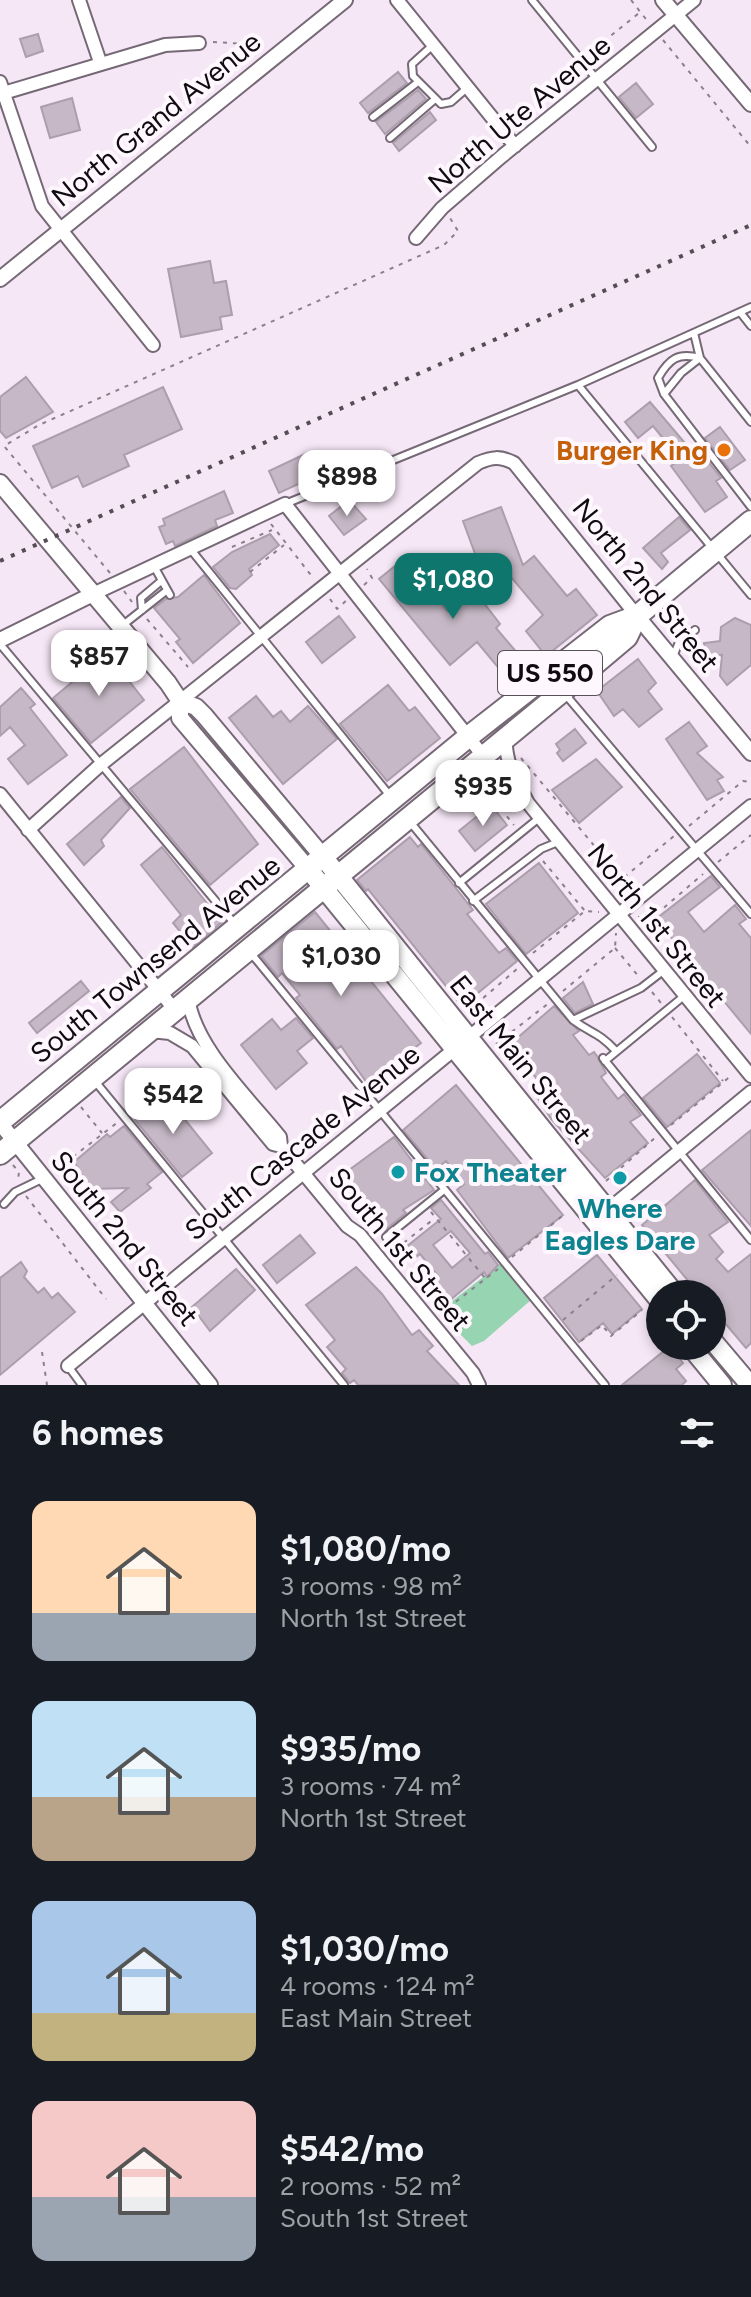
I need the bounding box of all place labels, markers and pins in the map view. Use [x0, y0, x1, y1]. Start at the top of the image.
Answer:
place label: Burger King [556, 433, 708, 467]
marker: Burger King [715, 441, 733, 459]
pin: $898 [300, 450, 394, 518]
pin: $1,080 [388, 553, 518, 621]
pin: $857 [52, 630, 146, 698]
pin: $935 [436, 760, 530, 828]
pin: $1,030 [276, 930, 406, 998]
pin: $542 [126, 1068, 220, 1136]
place label: Fox Theater [414, 1155, 567, 1189]
marker: Fox Theater [389, 1163, 407, 1181]
marker: Where Eagles Dare [611, 1169, 629, 1187]
place label: Where Eagles Dare [544, 1191, 696, 1257]

